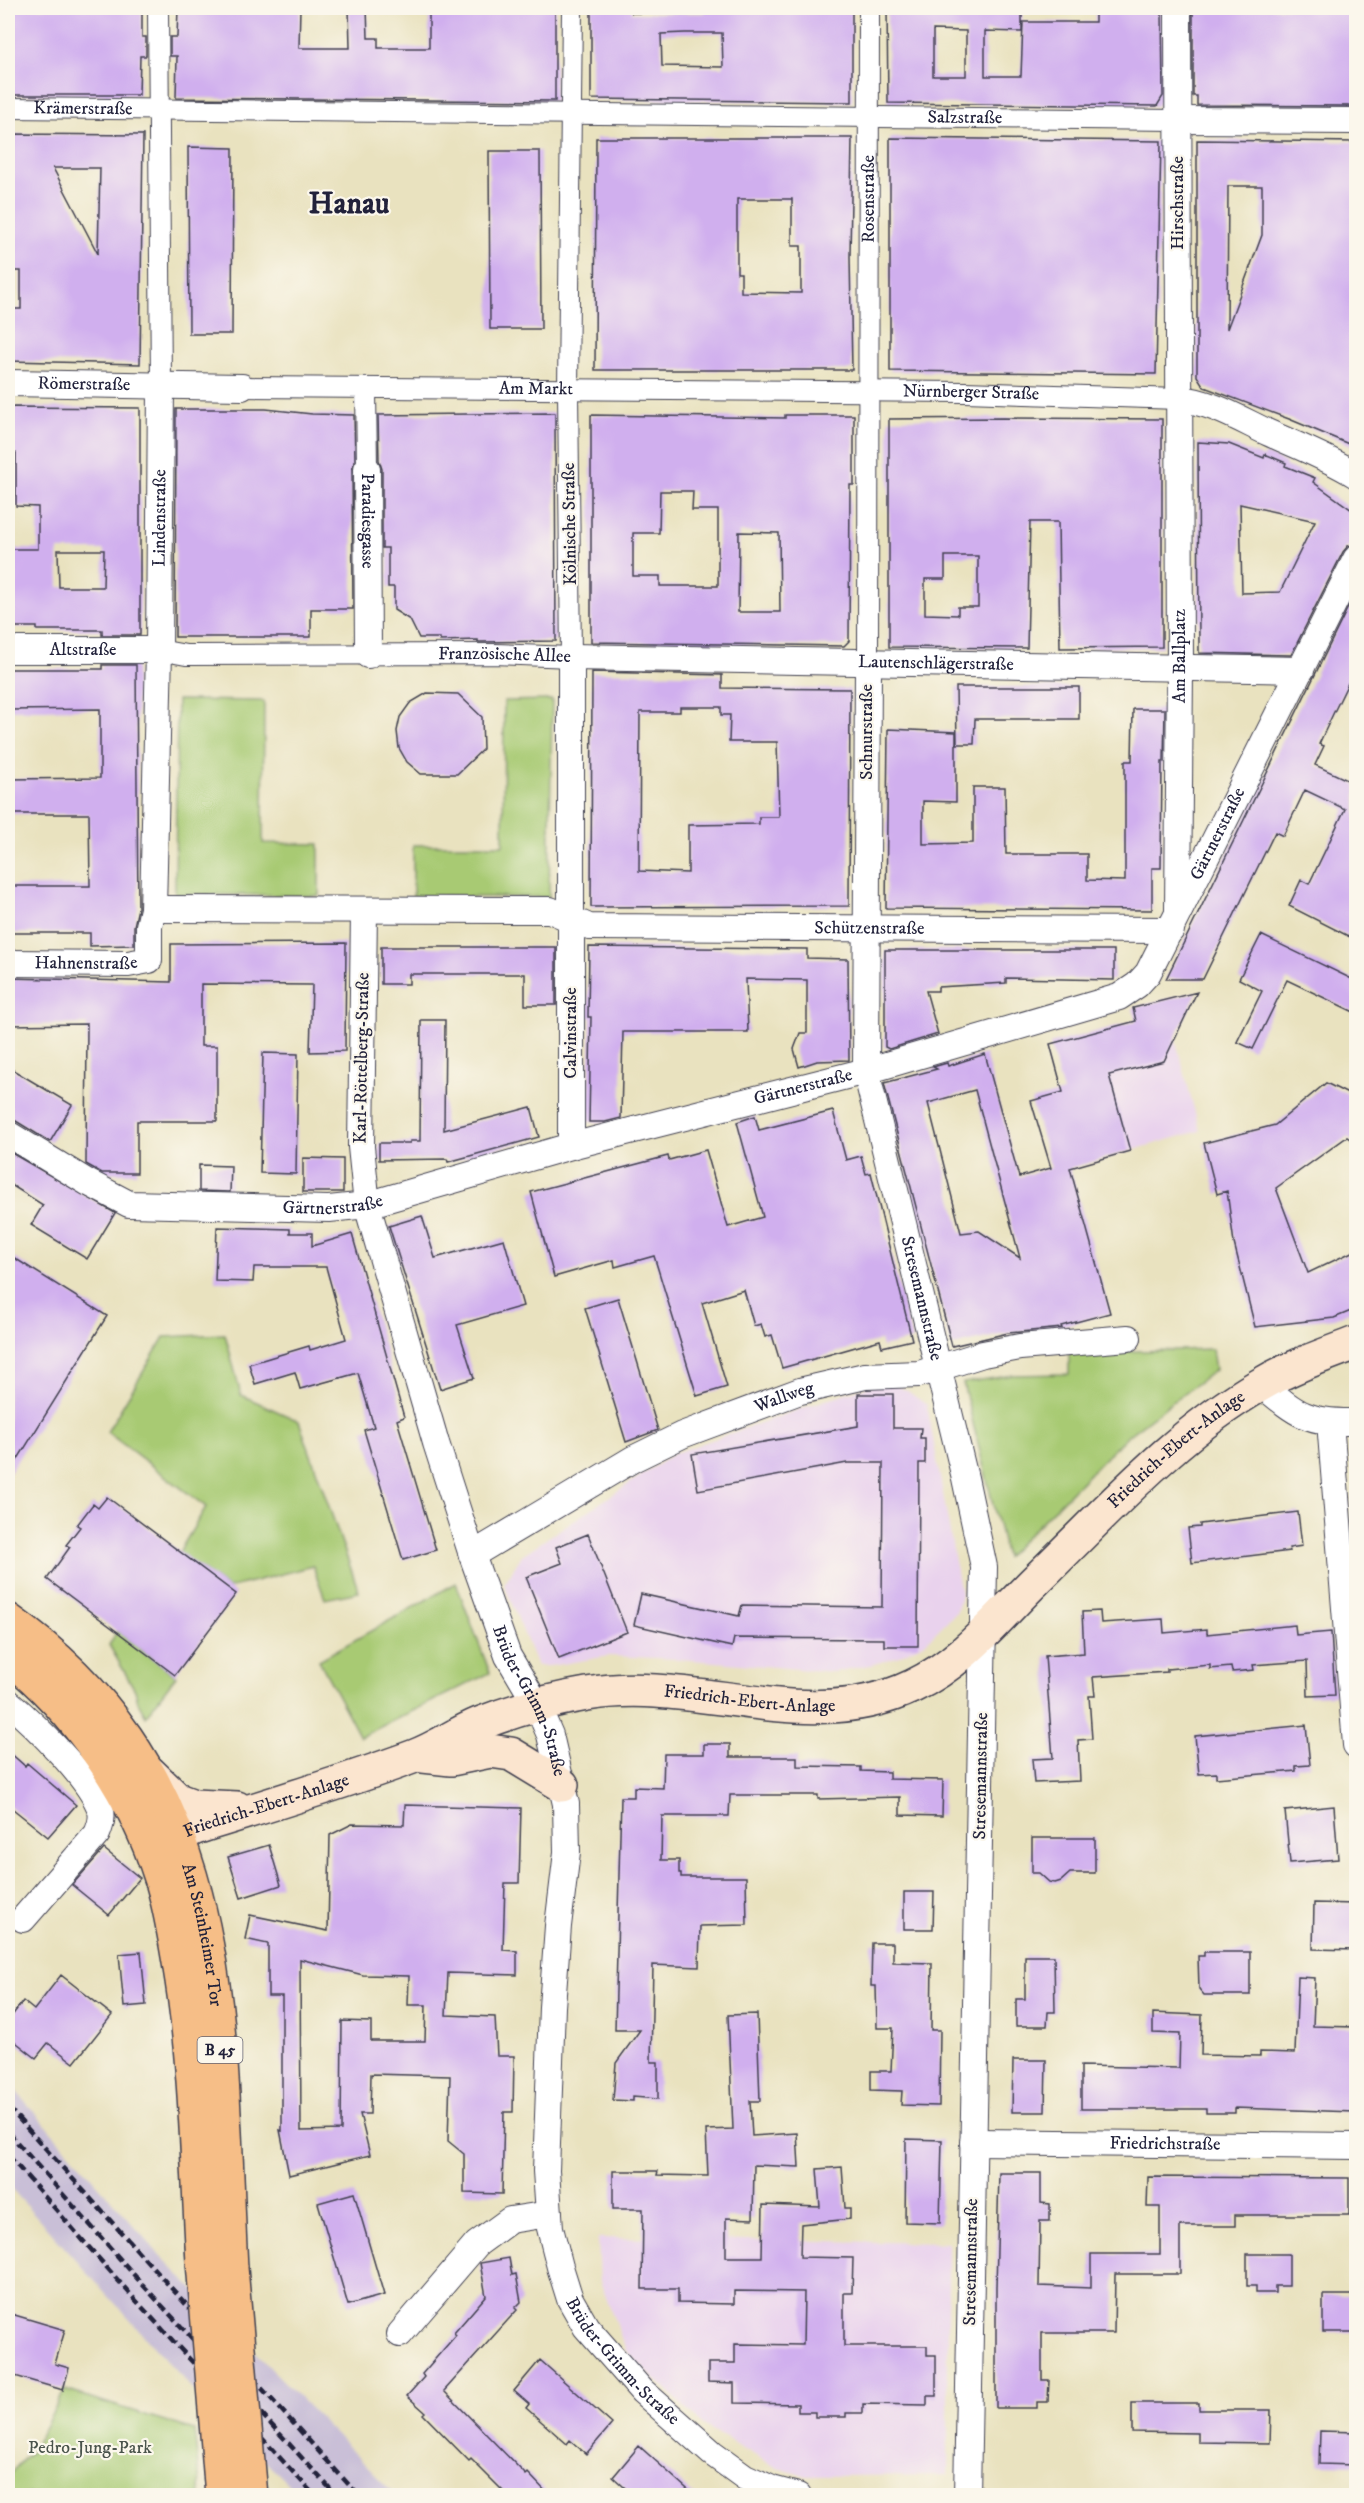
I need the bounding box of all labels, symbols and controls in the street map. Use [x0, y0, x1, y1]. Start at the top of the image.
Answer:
street label: Krämerstraße [33, 97, 133, 120]
street label: Salzstraße [927, 106, 1002, 129]
street label: Rosenstraße [858, 155, 880, 243]
street label: Hirschstraße [1167, 156, 1189, 250]
district label: Hanau [309, 186, 389, 223]
street label: Römerstraße [37, 373, 131, 396]
street label: Am Markt [499, 378, 573, 400]
street label: Nürnberger Straße [903, 381, 1040, 405]
street label: Kölnische Straße [558, 462, 582, 586]
street label: Lindenstraße [149, 469, 171, 567]
street label: Paradiesgasse [356, 473, 379, 569]
street label: Am Ballplatz [1169, 609, 1191, 703]
street label: Altstraße [49, 639, 117, 661]
street label: Französische Allee [438, 643, 571, 668]
street label: Lautenschlägerstraße [858, 651, 1014, 676]
street label: Schnurstraße [856, 684, 878, 780]
street label: Gärtnerstraße [1185, 784, 1250, 884]
street label: Schützenstraße [814, 917, 925, 940]
street label: Hahnenstraße [34, 951, 139, 975]
street label: Karl-Röttelberg-Straße [350, 972, 374, 1144]
street label: Calvinstraße [560, 987, 582, 1079]
street label: Gärtnerstraße [752, 1064, 855, 1110]
street label: Gärtnerstraße [282, 1190, 386, 1220]
street label: Stresemannstraße [896, 1234, 947, 1363]
street label: Wallweg [751, 1377, 816, 1418]
street label: Friedrich-Ebert-Anlage [1103, 1386, 1249, 1513]
street label: Brüder-Grimm-Straße [487, 1622, 570, 1778]
street label: Friedrich-Ebert-Anlage [663, 1681, 836, 1718]
street label: Stresemannstraße [969, 1712, 993, 1840]
street label: Friedrich-Ebert-Anlage [180, 1769, 352, 1843]
street label: Am Steinheimer Tor [176, 1861, 227, 2008]
road number: B 45 [198, 2037, 242, 2063]
street label: Friedrichstraße [1109, 2132, 1221, 2156]
street label: Stresemannstraße [959, 2198, 983, 2326]
street label: Brüder-Grimm-Straße [560, 2294, 684, 2430]
park label: Pedro-Jung-Park [28, 2437, 152, 2459]

